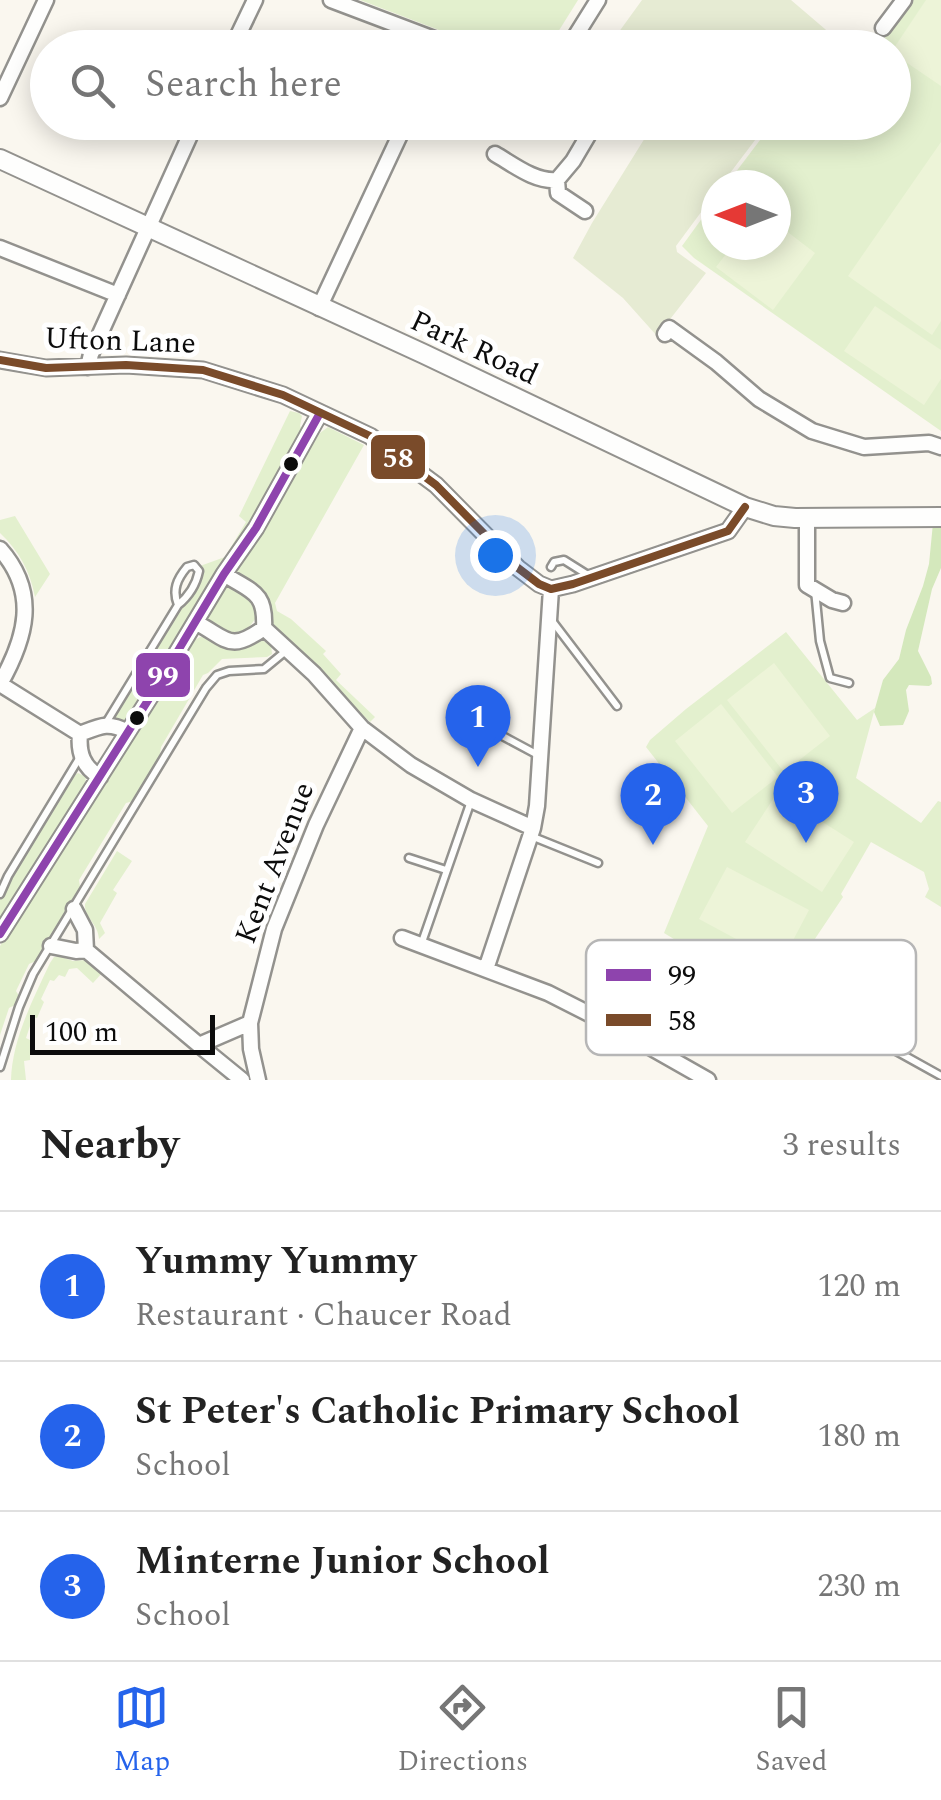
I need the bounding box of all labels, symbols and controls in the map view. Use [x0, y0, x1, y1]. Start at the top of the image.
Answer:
search box [30, 30, 911, 140]
text: Search here [145, 56, 342, 114]
icon: search [65, 58, 120, 113]
north arrow [701, 170, 791, 260]
street label: Park Road [402, 298, 546, 398]
street label: Ufton Lane [43, 315, 197, 367]
line badge: 58 [369, 433, 427, 481]
text: 58 [382, 437, 414, 480]
unlabelled marker [281, 454, 301, 474]
your location [470, 530, 521, 581]
line badge: 99 [134, 651, 192, 699]
text: 99 [147, 655, 179, 698]
pin: 1 [446, 684, 510, 767]
unlabelled marker [127, 708, 147, 728]
pin: 3 [774, 760, 838, 843]
pin: 2 [620, 762, 686, 845]
street label: Kent Avenue [223, 775, 327, 951]
legend [586, 940, 916, 1055]
text: 99 [668, 955, 696, 998]
text: 58 [668, 1000, 696, 1043]
scale bar [30, 1010, 215, 1054]
text: 100 m [45, 1011, 118, 1054]
text: Nearby [40, 1114, 179, 1177]
text: 3 results [782, 1121, 901, 1170]
text: Yummy Yummy [135, 1233, 416, 1291]
text: 1 [64, 1262, 81, 1311]
text: 120 m [817, 1262, 901, 1311]
text: Restaurant · Chaucer Road [135, 1291, 512, 1340]
text: St Peter's Catholic Primary School [135, 1383, 740, 1441]
text: 2 [64, 1412, 81, 1461]
text: 180 m [817, 1412, 901, 1461]
text: School [135, 1441, 231, 1490]
text: Minterne Junior School [135, 1533, 550, 1591]
text: 3 [64, 1562, 81, 1611]
text: 230 m [817, 1562, 901, 1611]
text: School [135, 1591, 231, 1640]
tab: Map [114, 1680, 170, 1783]
tab: Directions [397, 1680, 528, 1783]
tab: Saved [756, 1680, 827, 1783]

